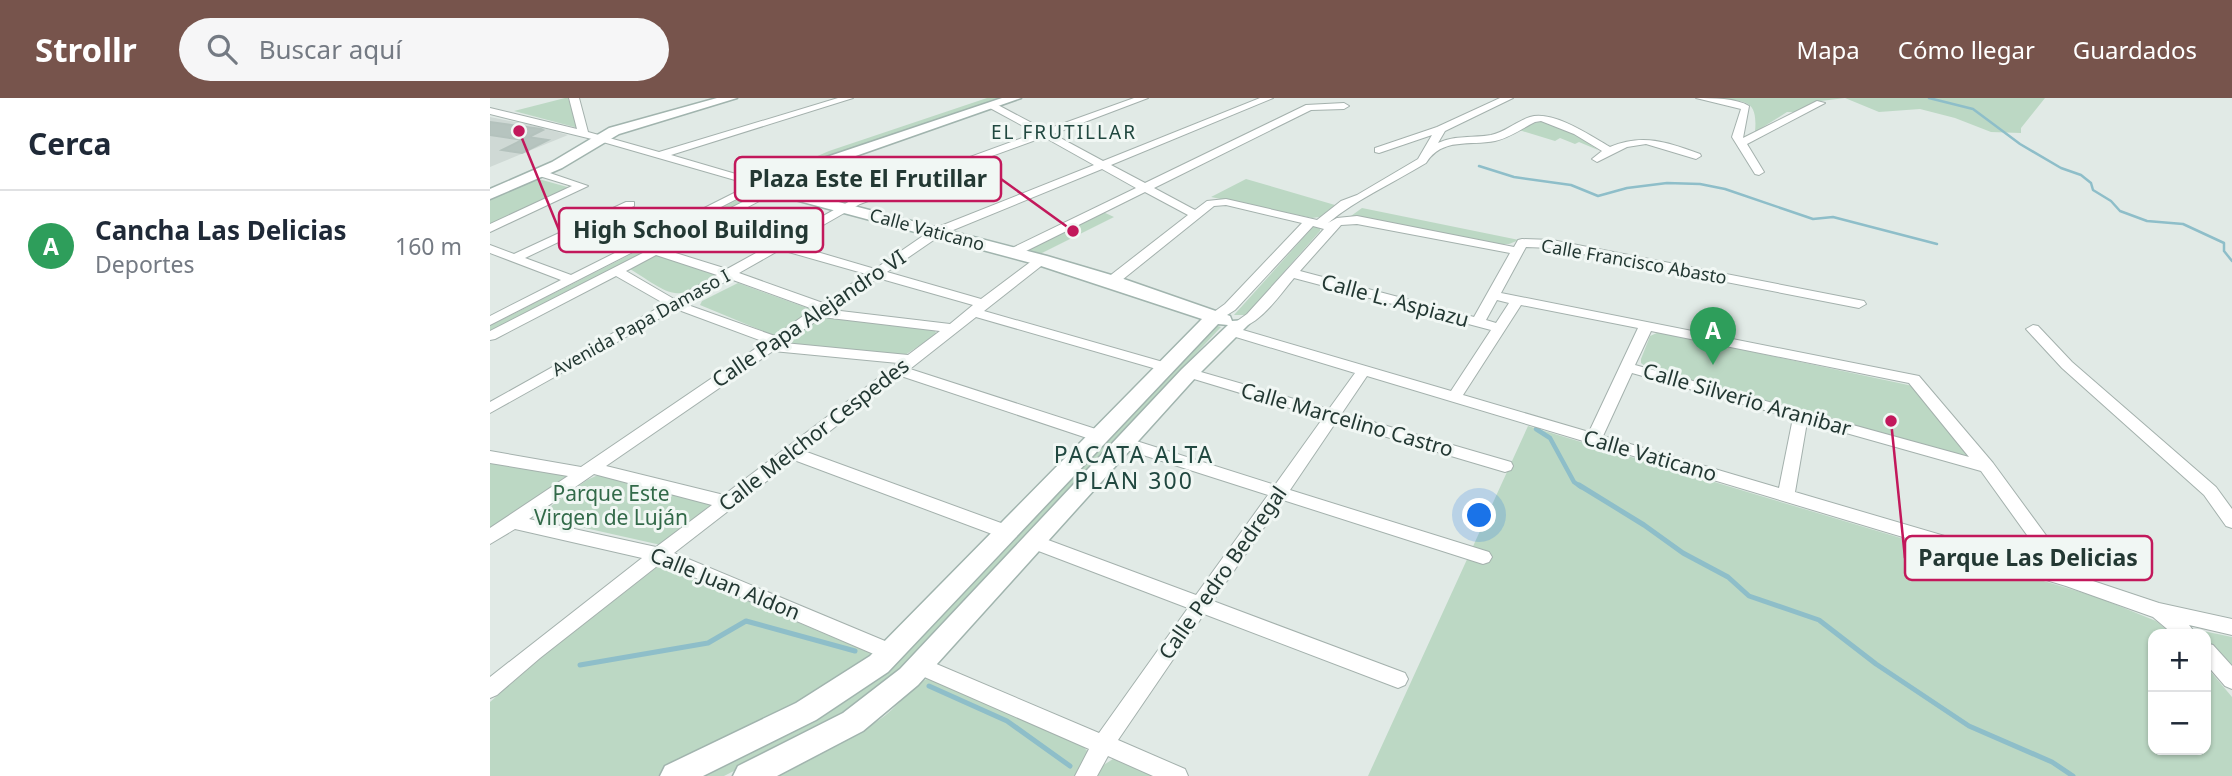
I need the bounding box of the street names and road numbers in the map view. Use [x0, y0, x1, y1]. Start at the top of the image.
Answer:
street label: Calle Vaticano [867, 202, 987, 256]
street label: Calle Francisco Abasto [1540, 233, 1729, 289]
street label: Calle Papa Alejandro VI [706, 243, 911, 393]
street label: Avenida Papa Damaso I [547, 263, 734, 381]
street label: Calle L. Aspiazu [1318, 267, 1472, 333]
street label: Calle Melchor Cespedes [713, 351, 914, 517]
street label: Calle Silverio Aranibar [1640, 356, 1855, 442]
street label: Calle Marcelino Castro [1238, 375, 1457, 463]
street label: Calle Vaticano [1580, 423, 1720, 487]
street label: Calle Pedro Bedregal [1152, 480, 1293, 665]
street label: Calle Juan Aldon [646, 540, 805, 626]

